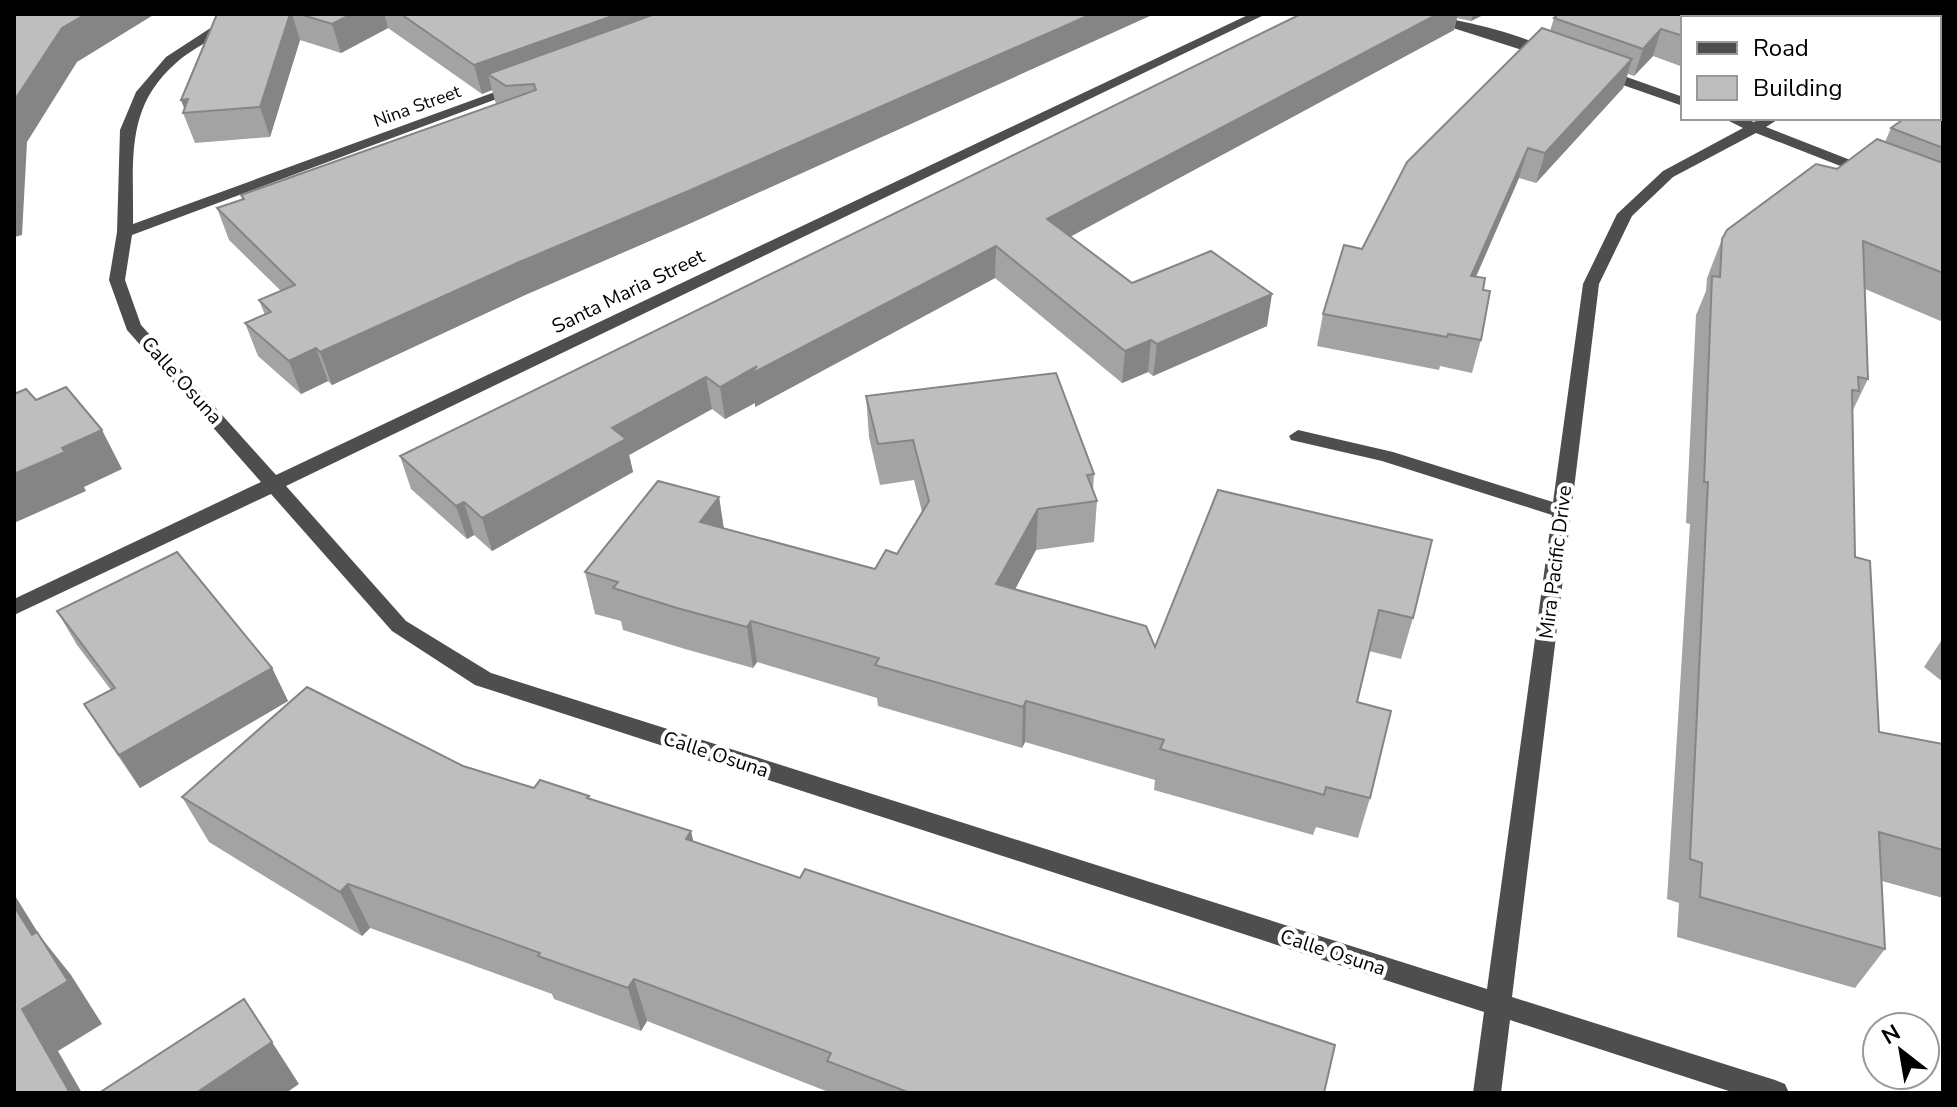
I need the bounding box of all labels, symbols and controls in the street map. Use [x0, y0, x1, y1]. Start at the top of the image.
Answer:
legend [1681, 16, 1941, 120]
text: Road [1753, 32, 1809, 64]
text: Building [1753, 72, 1843, 104]
street label: Nina Street [370, 79, 465, 133]
street label: Santa Maria Street [547, 242, 710, 340]
street label: Calle Osuna [135, 331, 228, 430]
street label: Mira Pacific Drive [1533, 484, 1578, 640]
street label: Calle Osuna [660, 725, 772, 784]
street label: Calle Osuna [1277, 923, 1389, 982]
north arrow [1861, 1011, 1941, 1091]
text: N [1876, 1018, 1906, 1052]

